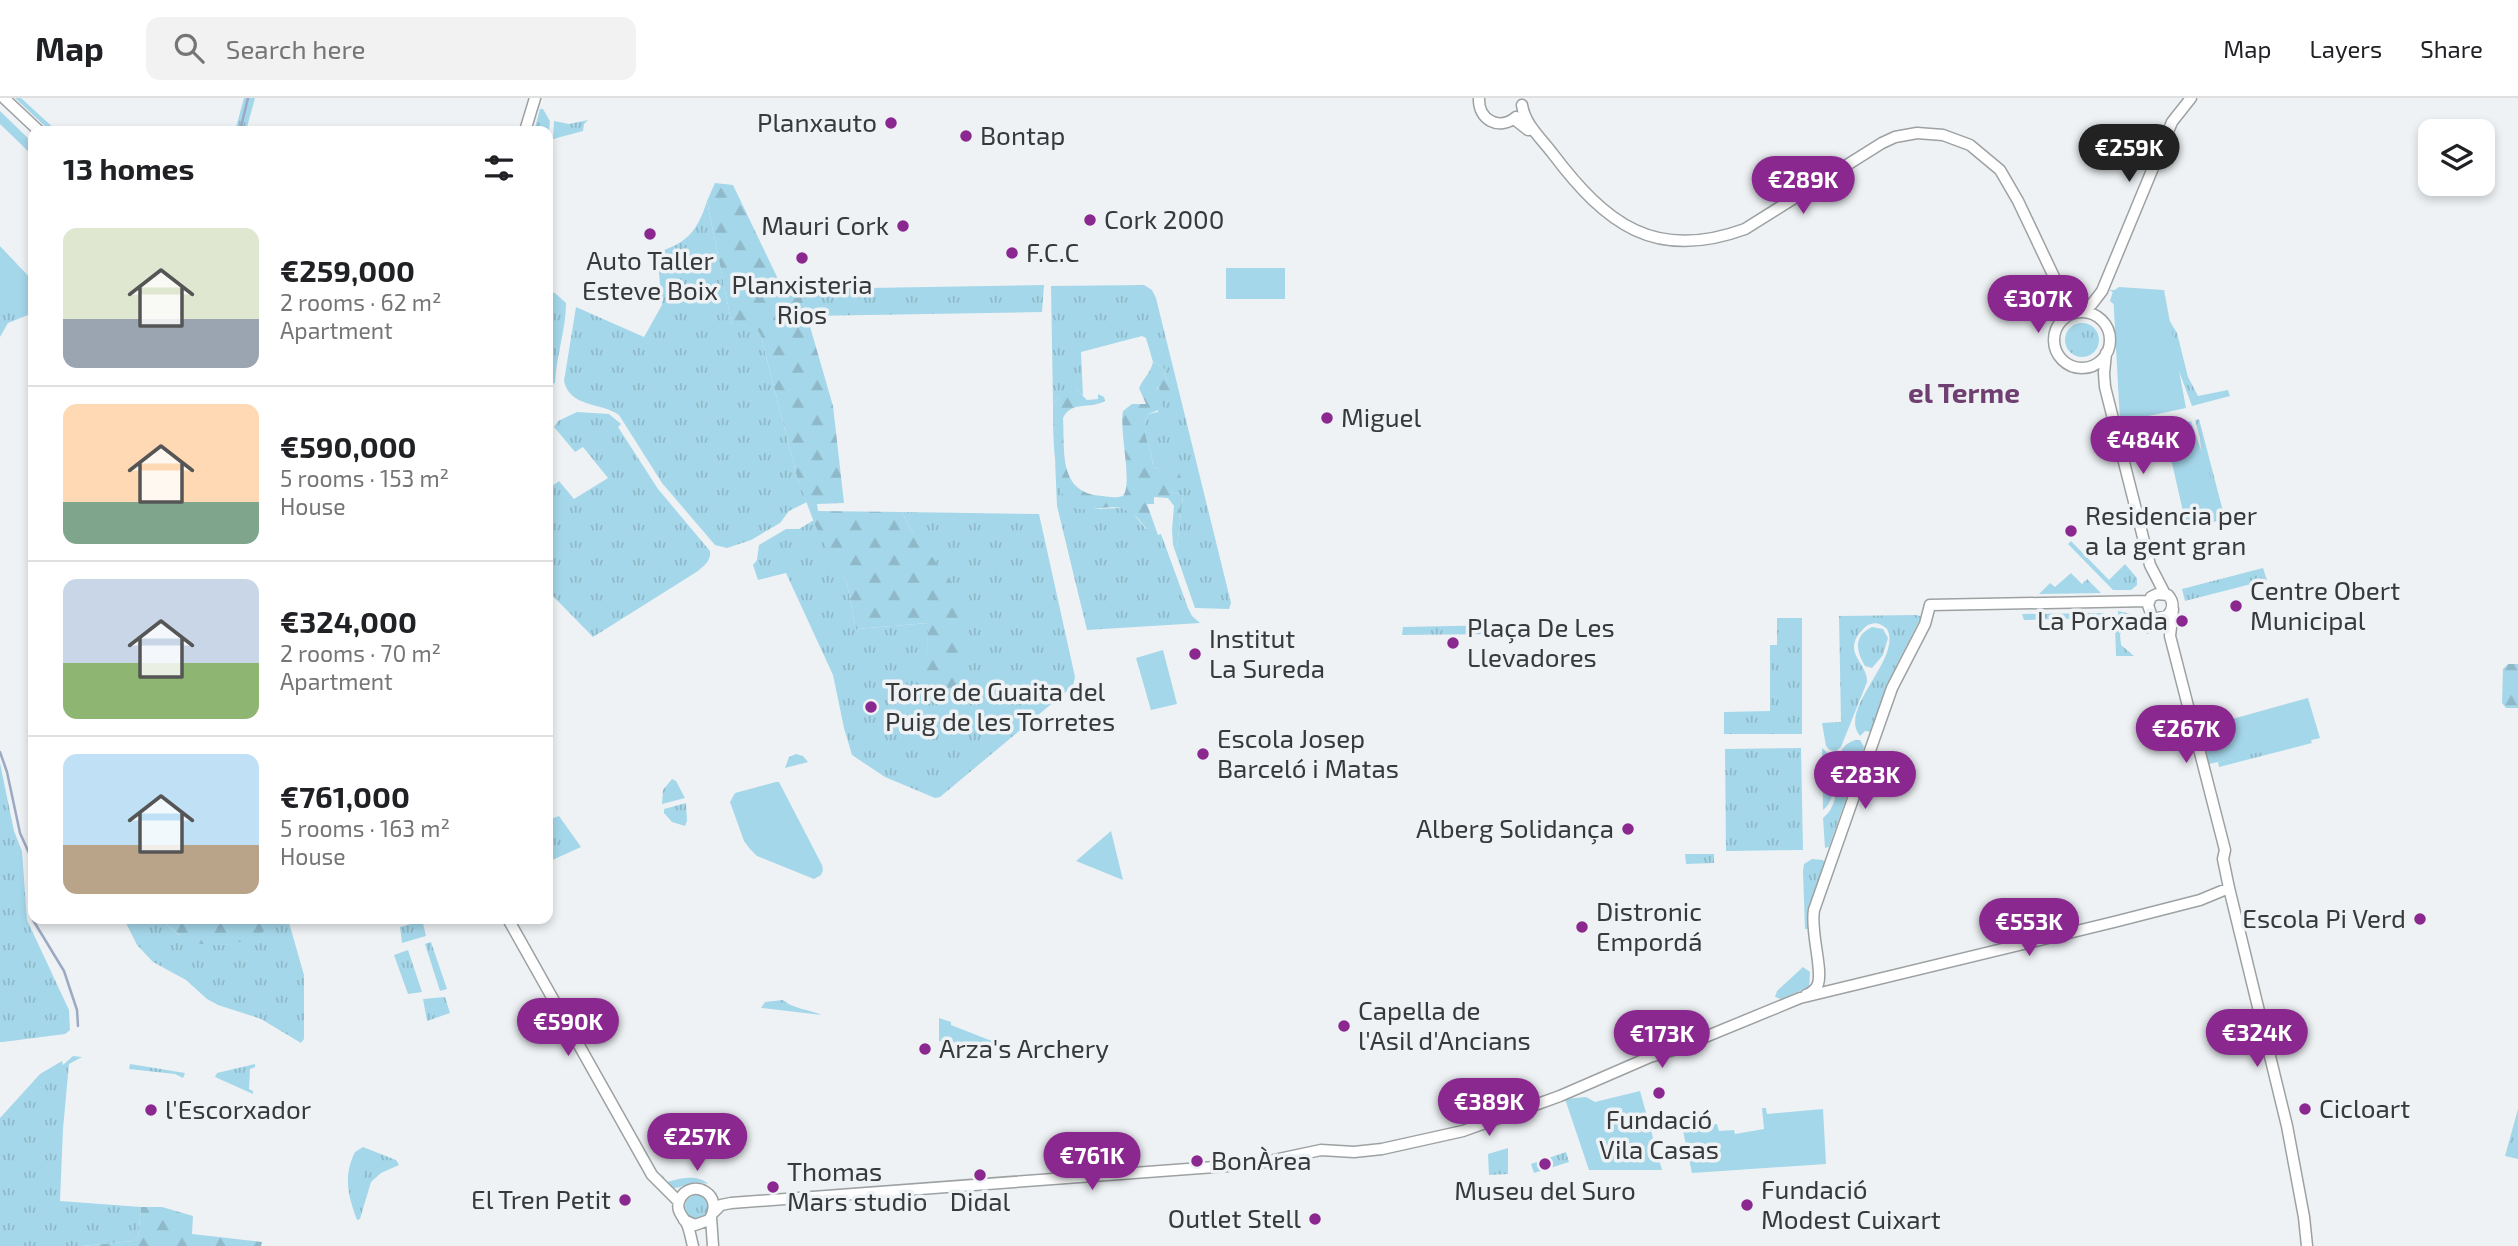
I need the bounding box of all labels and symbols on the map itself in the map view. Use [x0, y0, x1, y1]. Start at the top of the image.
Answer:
place label: Planxauto [757, 106, 877, 137]
marker: Planxauto [883, 115, 899, 131]
place label: Bontap [980, 119, 1065, 150]
pin: €259K [2080, 125, 2178, 184]
marker: Bontap [958, 128, 974, 144]
pin: €289K [1754, 156, 1852, 216]
place label: Cork 2000 [1104, 203, 1224, 234]
place label: Mauri Cork [761, 209, 889, 240]
marker: Cork 2000 [1082, 212, 1098, 228]
marker: Mauri Cork [895, 218, 911, 234]
marker: Auto Taller Esteve Boix [642, 226, 658, 242]
place label: F.C.C [1026, 236, 1079, 267]
place label: Auto Taller Esteve Boix [582, 244, 718, 305]
marker: F.C.C [1004, 245, 1020, 261]
marker: Planxisteria Rios [794, 250, 810, 266]
place label: Planxisteria Rios [732, 268, 872, 329]
pin: €307K [1989, 275, 2087, 335]
district label: el Terme [1908, 375, 2020, 409]
place label: Miguel [1341, 401, 1422, 432]
marker: Miguel [1319, 410, 1335, 426]
pin: €484K [2094, 416, 2192, 476]
place label: Residencia per a la gent gran [2085, 499, 2257, 560]
marker: Residencia per a la gent gran [2063, 523, 2079, 539]
place label: Centre Obert Municipal [2250, 574, 2400, 635]
marker: Centre Obert Municipal [2228, 598, 2244, 614]
place label: La Porxada [2037, 604, 2168, 635]
place label: Plaça De Les Llevadores [1467, 611, 1615, 672]
marker: La Porxada [2174, 613, 2190, 629]
place label: Institut La Sureda [1209, 622, 1325, 683]
marker: Plaça De Les Llevadores [1445, 635, 1461, 651]
marker: Institut La Sureda [1187, 646, 1203, 662]
place label: Torre de Guaita del Puig de les Torretes [885, 675, 1115, 736]
marker: Torre de Guaita del Puig de les Torretes [863, 699, 879, 715]
pin: €267K [2137, 706, 2235, 765]
place label: Escola Josep Barceló i Matas [1217, 722, 1399, 783]
marker: Escola Josep Barceló i Matas [1195, 746, 1211, 762]
pin: €283K [1816, 752, 1914, 811]
place label: Alberg Solidança [1416, 812, 1614, 845]
marker: Alberg Solidança [1620, 821, 1636, 837]
place label: Distronic Empordá [1596, 895, 1703, 956]
pin: €553K [1980, 898, 2078, 958]
place label: Escola Pi Verd [2242, 902, 2406, 933]
marker: Escola Pi Verd [2412, 911, 2428, 927]
marker: Distronic Empordá [1574, 919, 1590, 935]
place label: Capella de l'Asil d'Ancians [1358, 994, 1531, 1055]
pin: €590K [519, 998, 617, 1058]
pin: €173K [1613, 1010, 1711, 1070]
pin: €324K [2208, 1010, 2306, 1069]
marker: Capella de l'Asil d'Ancians [1336, 1018, 1352, 1034]
place label: Arza's Archery [939, 1032, 1109, 1063]
marker: Arza's Archery [917, 1041, 933, 1057]
pin: €389K [1440, 1079, 1538, 1138]
marker: Fundació Vila Casas [1651, 1085, 1667, 1101]
place label: Cicloart [2319, 1092, 2410, 1123]
place label: l'Escorxador [165, 1093, 311, 1124]
marker: Cicloart [2297, 1101, 2313, 1117]
marker: l'Escorxador [143, 1102, 159, 1118]
place label: Fundació Vila Casas [1599, 1103, 1719, 1164]
pin: €257K [648, 1114, 746, 1173]
pin: €761K [1043, 1132, 1141, 1192]
place label: BonÀrea [1211, 1144, 1312, 1175]
marker: BonÀrea [1189, 1153, 1205, 1169]
place label: Thomas Mars studio [787, 1155, 928, 1216]
marker: Museu del Suro [1537, 1156, 1553, 1172]
marker: Didal [972, 1167, 988, 1183]
place label: Fundació Modest Cuixart [1761, 1173, 1941, 1234]
place label: Museu del Suro [1454, 1174, 1636, 1205]
marker: Thomas Mars studio [765, 1179, 781, 1195]
place label: El Tren Petit [471, 1183, 611, 1214]
place label: Didal [950, 1185, 1011, 1216]
marker: El Tren Petit [617, 1192, 633, 1208]
marker: Fundació Modest Cuixart [1739, 1197, 1755, 1213]
place label: Outlet Stell [1168, 1202, 1301, 1233]
marker: Outlet Stell [1307, 1211, 1323, 1227]

